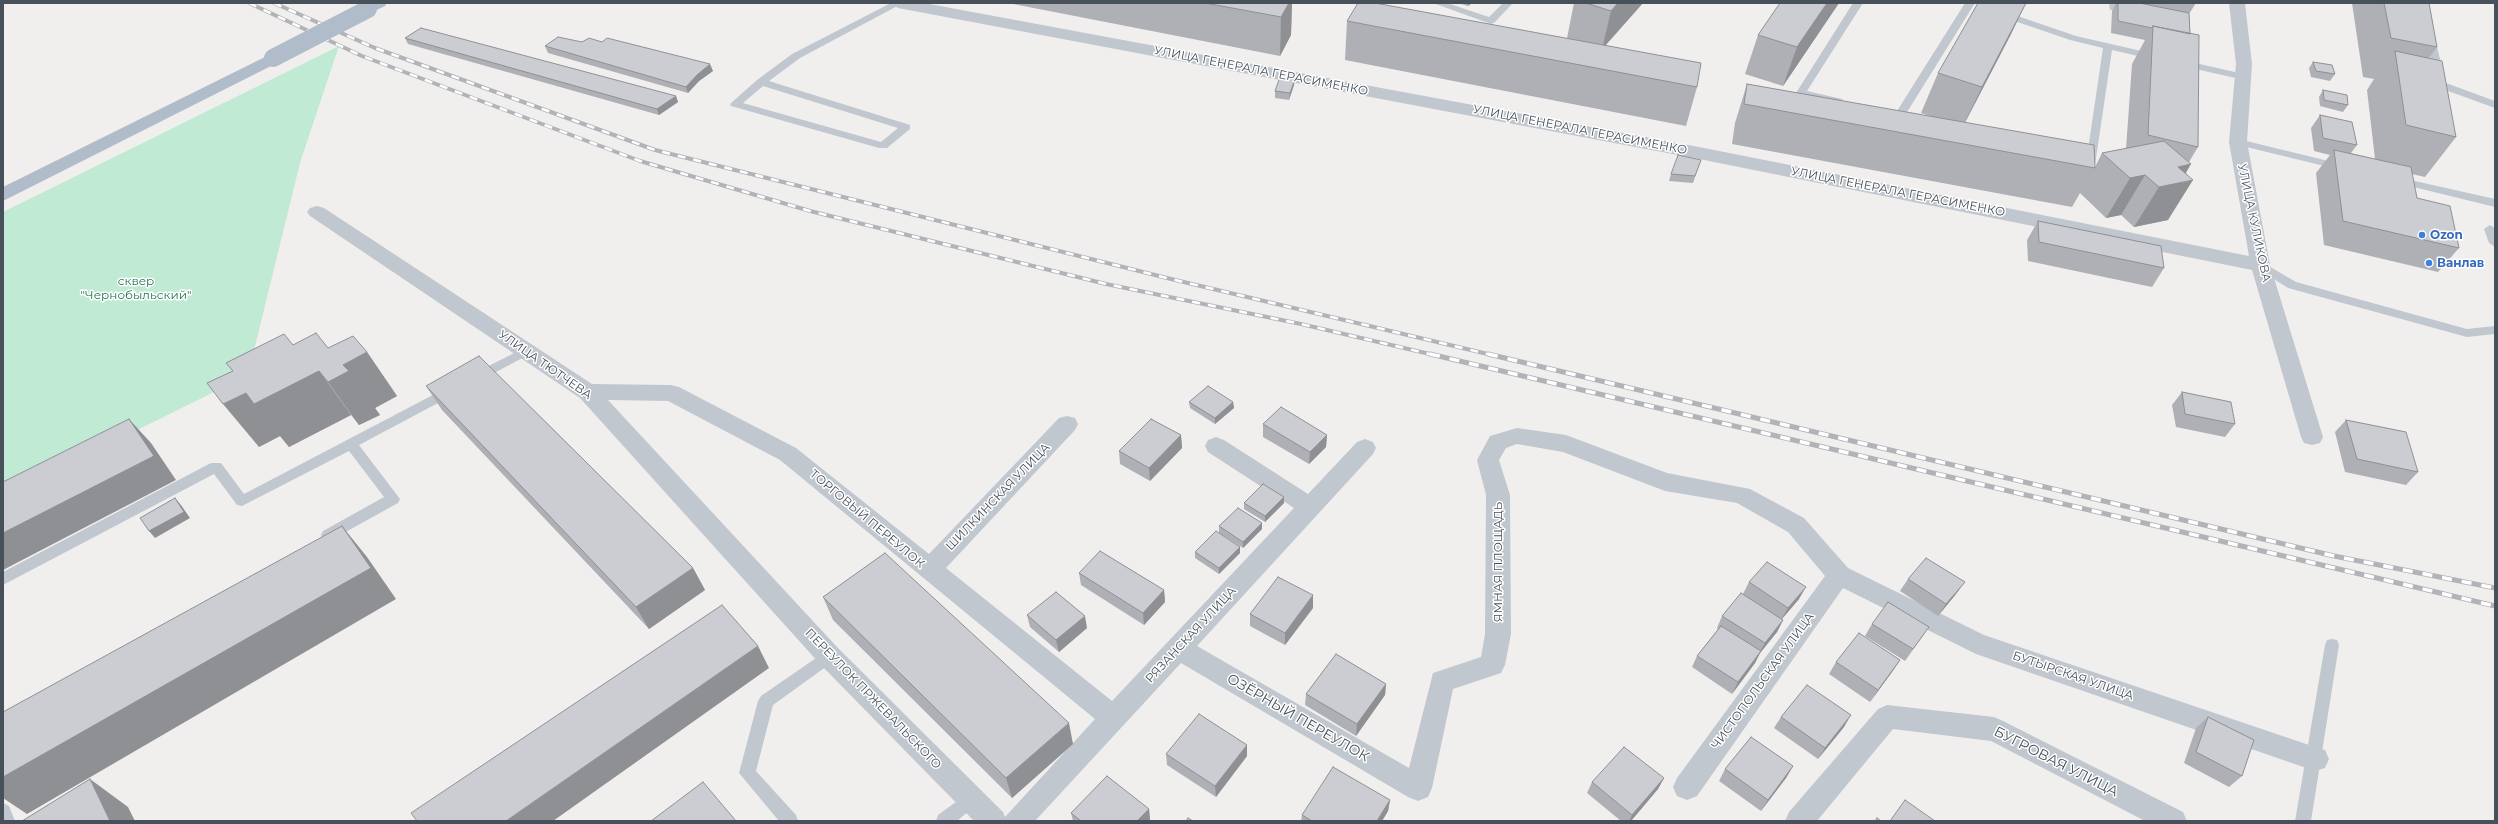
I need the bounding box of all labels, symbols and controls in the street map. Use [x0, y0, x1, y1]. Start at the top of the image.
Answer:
street label: УЛИЦА ГЕНЕРАЛА ГЕРАСИМЕНКО [1153, 43, 1369, 99]
street label: УЛИЦА ГЕНЕРАЛА ГЕРАСИМЕНКО [1472, 102, 1688, 158]
street label: УЛИЦА КУЛИКОВА [2234, 162, 2274, 284]
street label: УЛИЦА ГЕНЕРАЛА ГЕРАСИМЕНКО [1790, 164, 2006, 220]
place label: Ozon [2430, 228, 2463, 242]
marker: Ozon [2417, 230, 2427, 240]
place label: Ванлав [2437, 256, 2484, 270]
marker: Ванлав [2424, 258, 2434, 268]
park label: сквер "Чернобыльский" [81, 274, 191, 302]
street label: УЛИЦА ТЮТЧЕВА [496, 327, 594, 403]
street label: ШИЛКИНСКАЯ УЛИЦА [943, 440, 1053, 554]
street label: ТОРГОВЫЙ ПЕРЕУЛОК [807, 467, 927, 571]
street label: ЯМНАЯ ПЛОЩАДЬ [1491, 502, 1505, 622]
street label: РЯЗАНСКАЯ УЛИЦА [1143, 584, 1239, 686]
street label: ЧИСТОПОЛЬСКАЯ УЛИЦА [1709, 610, 1817, 752]
street label: ПЕРЕУЛОК ПРЖЕВАЛЬСКОГО [802, 626, 944, 772]
street label: БУТЫРСКАЯ УЛИЦА [2011, 649, 2135, 703]
street label: ОЗЁРНЫЙ ПЕРЕУЛОК [1224, 670, 1372, 766]
street label: БУГРОВАЯ УЛИЦА [1991, 723, 2121, 801]

